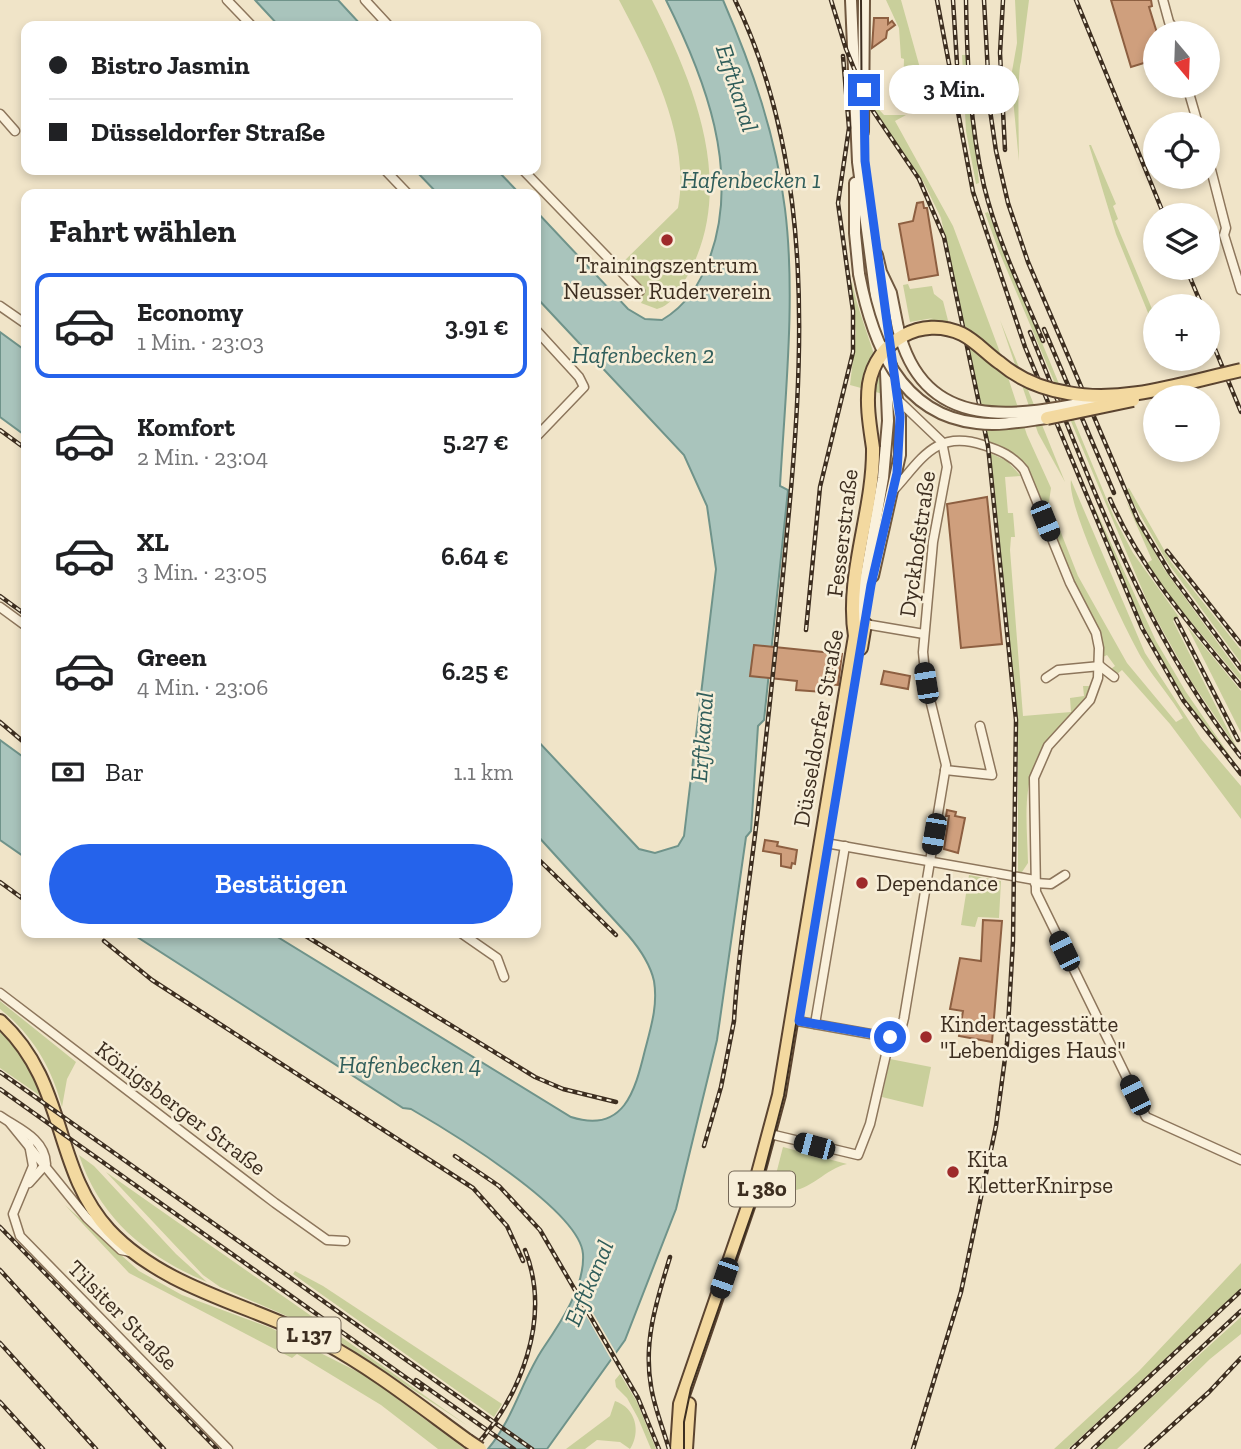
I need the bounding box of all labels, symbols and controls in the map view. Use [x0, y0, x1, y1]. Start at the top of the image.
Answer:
north arrow [1143, 21, 1220, 98]
map controls [1143, 21, 1220, 462]
water label: Erftkanal [710, 40, 765, 135]
text: Bistro Jasmin [91, 49, 250, 81]
callout: 3 Min. [888, 66, 1018, 114]
route end [848, 74, 880, 106]
text: 3 Min. [923, 75, 985, 103]
button: locate [1143, 112, 1220, 189]
text: Düsseldorfer Straße [91, 116, 325, 148]
water label: Hafenbecken 1 [681, 165, 821, 194]
button: layers [1143, 203, 1220, 280]
text: Fahrt wählen [49, 212, 236, 250]
marker: Trainingszentrum Neusser Ruderverein [659, 232, 675, 248]
place label: Trainingszentrum Neusser Ruderverein [563, 251, 771, 305]
icon: car [53, 294, 116, 357]
button: + [1143, 294, 1220, 371]
text: Economy [137, 296, 243, 328]
text: 3.91 € [445, 310, 509, 342]
text: 1 Min. · 23:03 [137, 328, 264, 356]
water label: Hafenbecken 2 [571, 340, 715, 369]
button: − [1143, 385, 1220, 462]
icon: car [53, 409, 116, 472]
text: Komfort [137, 411, 235, 443]
text: 5.27 € [443, 425, 509, 457]
text: 2 Min. · 23:04 [137, 443, 268, 471]
street label: Fesserstraße [820, 467, 864, 599]
street label: Dyckhofstraße [893, 469, 941, 619]
car [1028, 498, 1063, 544]
icon: car [53, 524, 116, 587]
text: XL [137, 526, 169, 558]
text: 6.64 € [441, 540, 509, 572]
text: 3 Min. · 23:05 [137, 558, 267, 586]
street label: Düsseldorfer Straße [787, 627, 849, 829]
icon: car [53, 639, 116, 702]
text: Green [137, 641, 207, 673]
text: 6.25 € [442, 655, 509, 687]
car [913, 661, 940, 705]
text: 4 Min. · 23:06 [137, 673, 269, 701]
water label: Erftkanal [684, 691, 719, 783]
icon: cash [49, 753, 87, 791]
text: Bar [105, 756, 144, 788]
text: 1.1 km [453, 758, 513, 786]
car [921, 811, 948, 857]
button: Bestätigen [49, 844, 513, 924]
place label: Dependance [876, 869, 998, 897]
marker: Dependance [854, 875, 870, 891]
car [1046, 928, 1083, 974]
place label: Kindertagesstätte "Lebendiges Haus" [940, 1010, 1126, 1064]
route start [874, 1021, 906, 1053]
marker: Kindertagesstätte "Lebendiges Haus" [918, 1029, 934, 1045]
street label: Königsberger Straße [90, 1035, 272, 1181]
water label: Hafenbecken 4 [338, 1050, 482, 1079]
car [1117, 1072, 1154, 1118]
car [791, 1130, 838, 1162]
place label: Kita KletterKnirpse [967, 1145, 1113, 1199]
marker: Kita KletterKnirpse [945, 1164, 961, 1180]
road number: L 380 [729, 1172, 795, 1206]
water label: Erftkanal [558, 1235, 620, 1330]
street label: Tilsiter Straße [62, 1254, 184, 1376]
car [708, 1255, 741, 1301]
road number: L 137 [278, 1318, 340, 1352]

